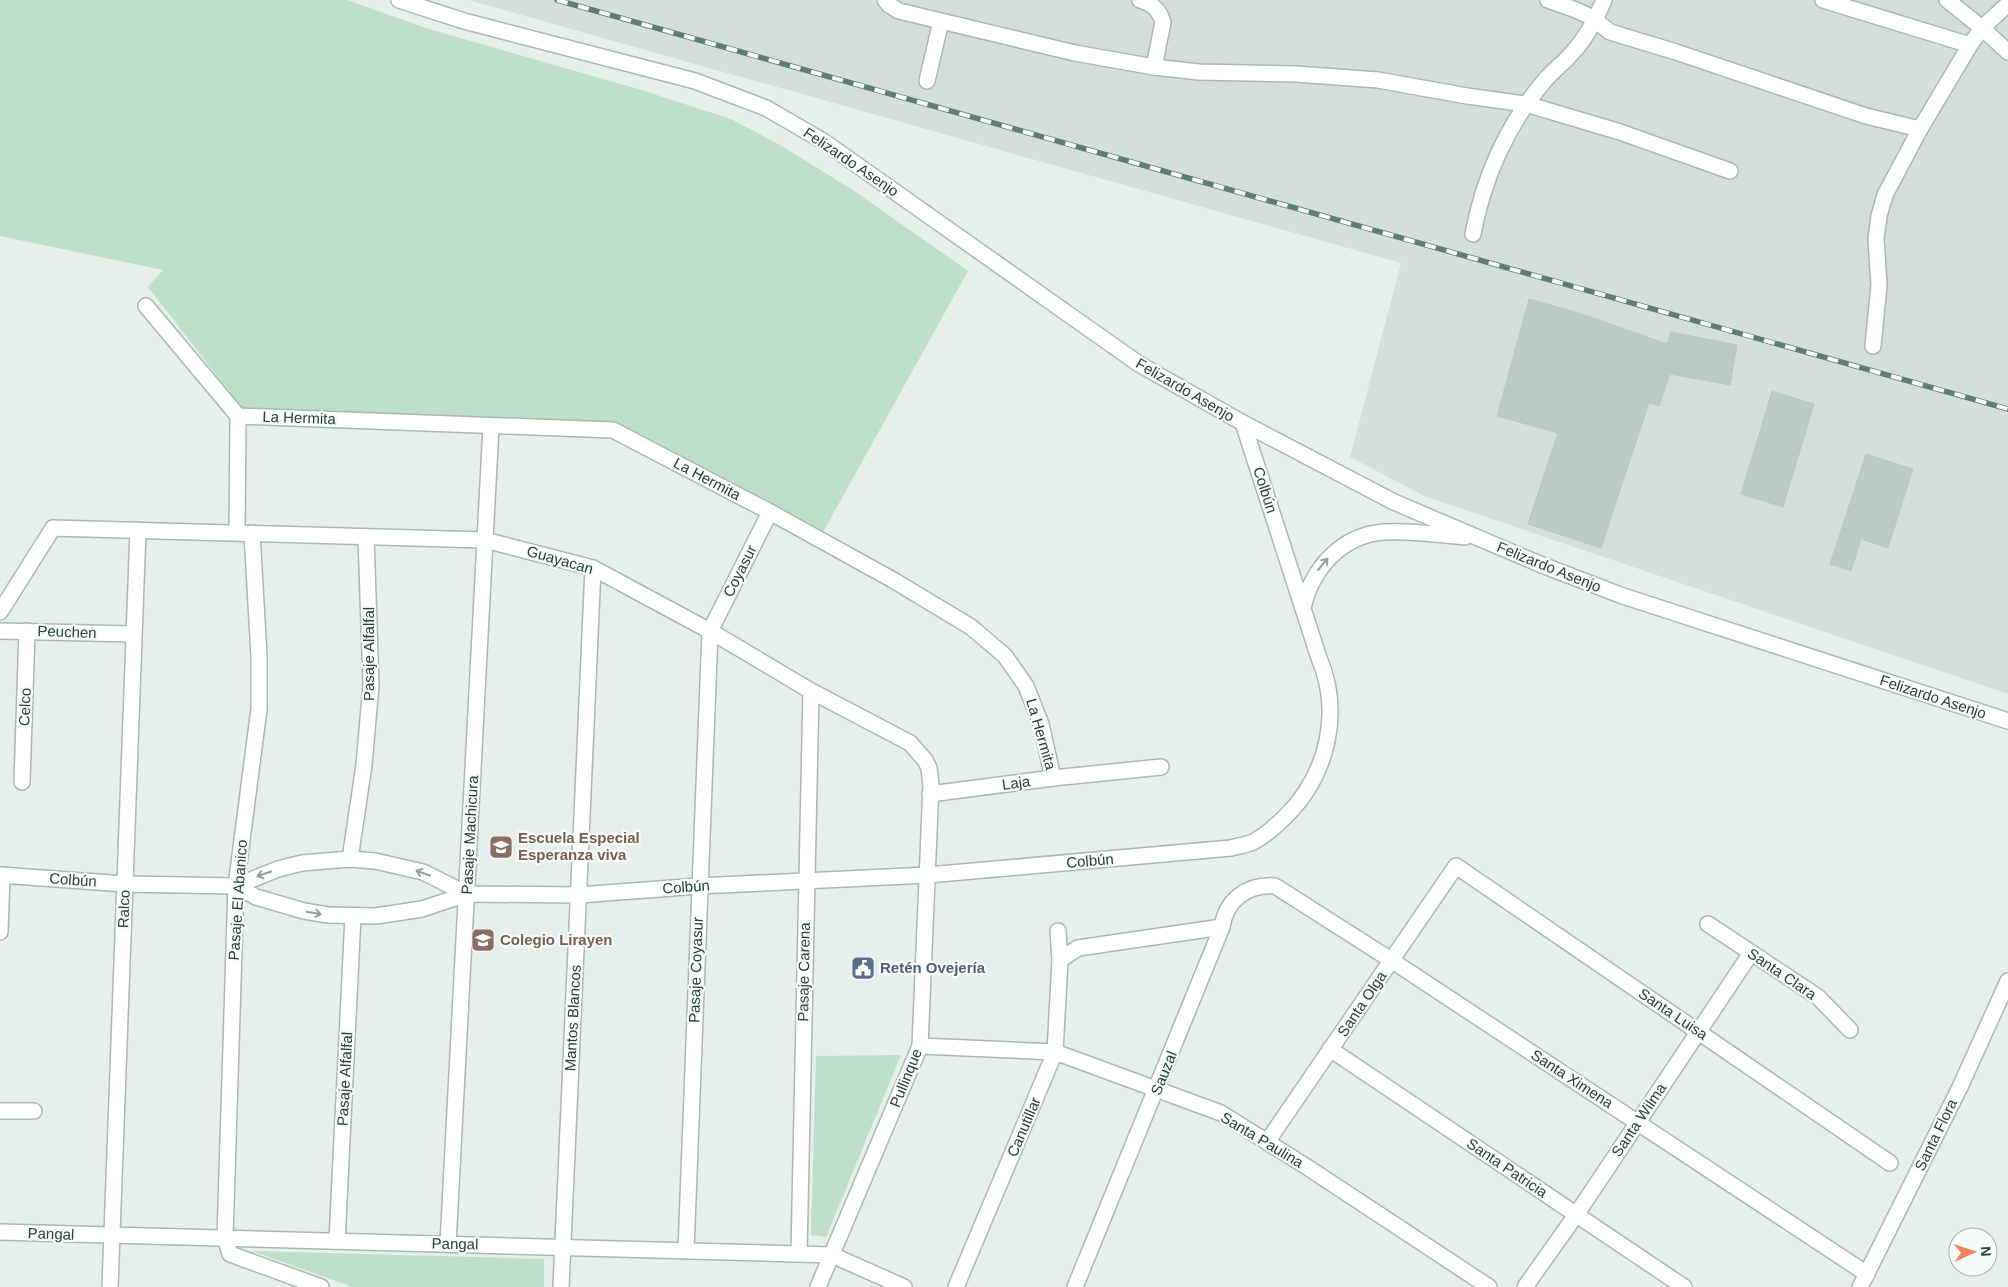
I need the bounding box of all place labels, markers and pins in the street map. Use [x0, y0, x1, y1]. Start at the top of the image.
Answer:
place label: Escuela Especial Esperanza viva [518, 829, 640, 863]
school or university icon: Escuela Especial Esperanza viva [488, 834, 514, 860]
school or university icon: Colegio Lirayen [470, 927, 496, 953]
place label: Colegio Lirayen [500, 931, 613, 948]
public building icon: Retén Ovejería [850, 955, 876, 981]
place label: Retén Ovejería [880, 959, 986, 976]

